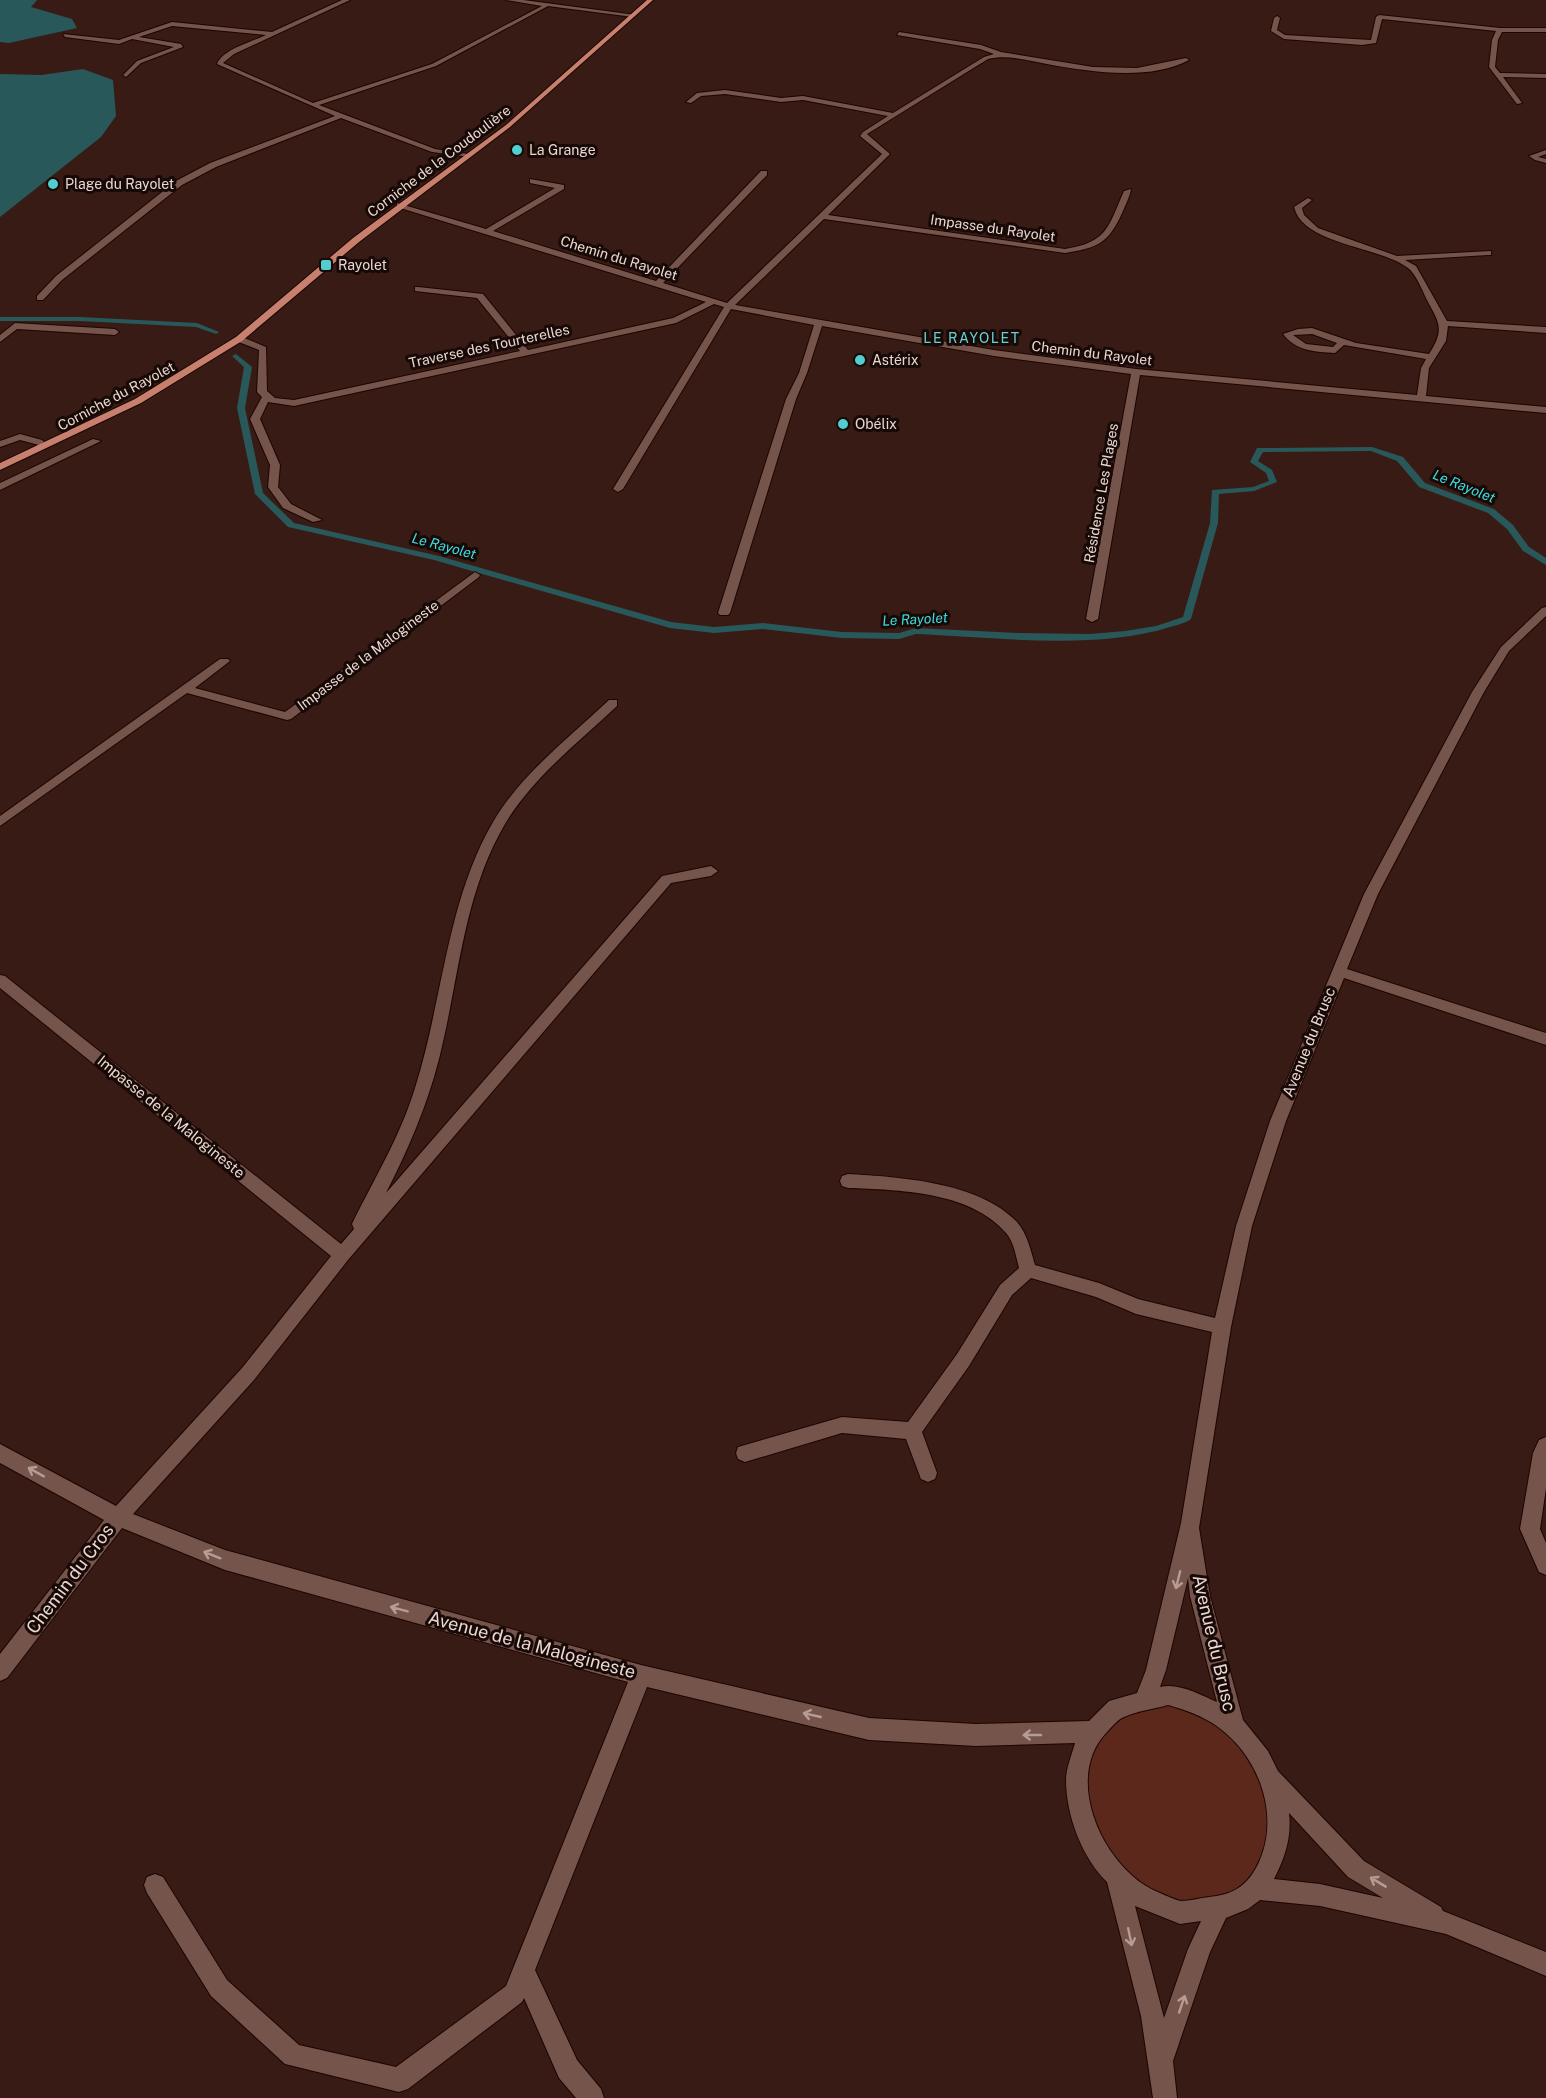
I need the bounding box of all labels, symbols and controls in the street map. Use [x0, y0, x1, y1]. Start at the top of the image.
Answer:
street label: Corniche de la Coudoulière [364, 102, 514, 220]
place label: La Grange [529, 142, 596, 158]
marker: La Grange [510, 143, 524, 157]
place label: Plage du Rayolet [65, 176, 174, 192]
marker: Plage du Rayolet [46, 177, 60, 191]
street label: Impasse du Rayolet [929, 211, 1057, 245]
street label: Chemin du Rayolet [559, 233, 679, 283]
place label: Rayolet [338, 257, 387, 273]
marker: Rayolet [319, 258, 333, 272]
street label: Traverse des Tourterelles [407, 321, 571, 371]
district label: LE RAYOLET [923, 330, 1021, 346]
street label: Chemin du Rayolet [1031, 338, 1153, 368]
place label: Astérix [872, 352, 919, 368]
marker: Astérix [853, 353, 867, 367]
street label: Corniche du Rayolet [55, 358, 177, 434]
place label: Obélix [855, 416, 897, 432]
marker: Obélix [836, 417, 850, 431]
street label: Résidence Les Plages [1081, 422, 1121, 564]
water label: Le Rayolet [1431, 466, 1498, 506]
water label: Le Rayolet [410, 530, 478, 562]
street label: Impasse de la Malogineste [294, 597, 442, 713]
water label: Le Rayolet [882, 609, 949, 629]
street label: Avenue du Brusc [1279, 985, 1338, 1099]
street label: Impasse de la Malogineste [94, 1052, 248, 1181]
one-way arrow [28, 1466, 45, 1478]
street label: Chemin du Cros [22, 1520, 118, 1638]
one-way arrow [203, 1549, 222, 1560]
one-way arrow [1171, 1570, 1183, 1589]
street label: Avenue du Brusc [1189, 1572, 1240, 1713]
one-way arrow [390, 1603, 409, 1614]
street label: Avenue de la Malogineste [426, 1607, 638, 1682]
one-way arrow [803, 1709, 822, 1721]
one-way arrow [1022, 1729, 1042, 1741]
one-way arrow [1370, 1876, 1387, 1888]
one-way arrow [1125, 1928, 1137, 1947]
one-way arrow [1177, 1994, 1188, 2013]

